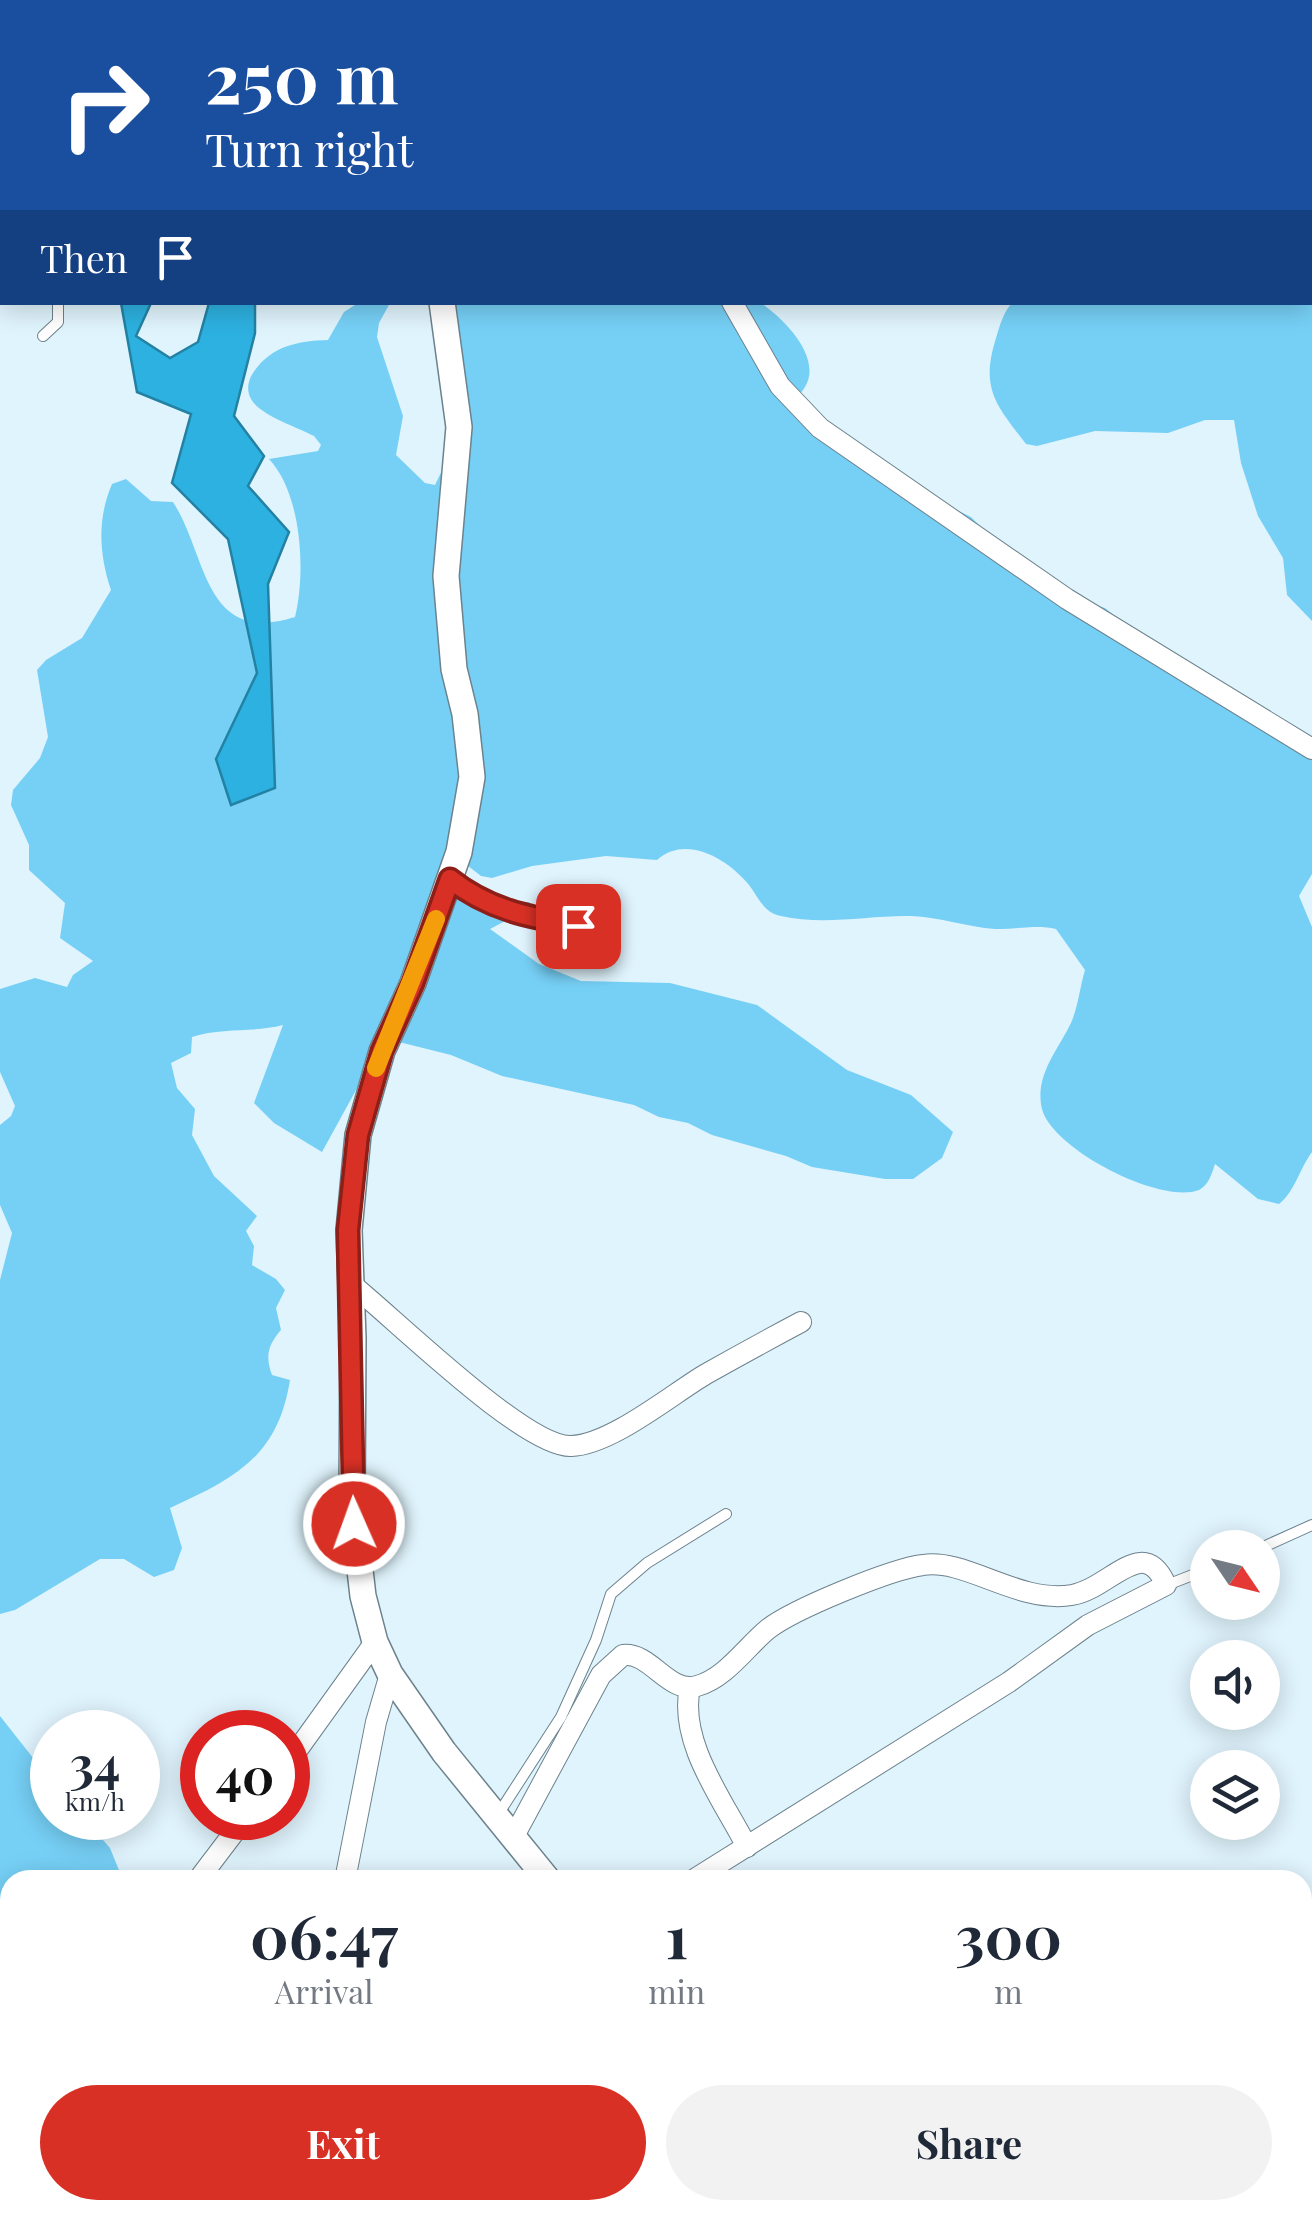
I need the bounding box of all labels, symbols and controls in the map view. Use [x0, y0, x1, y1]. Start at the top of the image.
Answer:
text: 250 m [205, 28, 399, 122]
icon: right [40, 40, 170, 170]
text: Turn right [205, 118, 413, 178]
icon: arrive [148, 230, 203, 285]
text: Then [40, 232, 128, 283]
pin [536, 884, 621, 969]
icon: arrive [551, 899, 606, 954]
position arrow [302, 1472, 406, 1576]
north arrow [1190, 1530, 1280, 1620]
map controls [1190, 1530, 1280, 1840]
button: sound [1190, 1640, 1280, 1730]
speed limit sign: 40 [180, 1710, 310, 1840]
text: 34 [70, 1729, 120, 1796]
button: layers [1190, 1750, 1280, 1840]
text: km/h [65, 1784, 125, 1817]
text: 06:47 [250, 1894, 398, 1974]
text: 1 [665, 1894, 688, 1974]
text: 300 [955, 1894, 1062, 1974]
text: Arrival [275, 1969, 373, 2012]
text: min [648, 1969, 705, 2012]
text: m [994, 1969, 1023, 2012]
button: Exit [40, 2085, 646, 2200]
button: Share [666, 2085, 1272, 2200]

